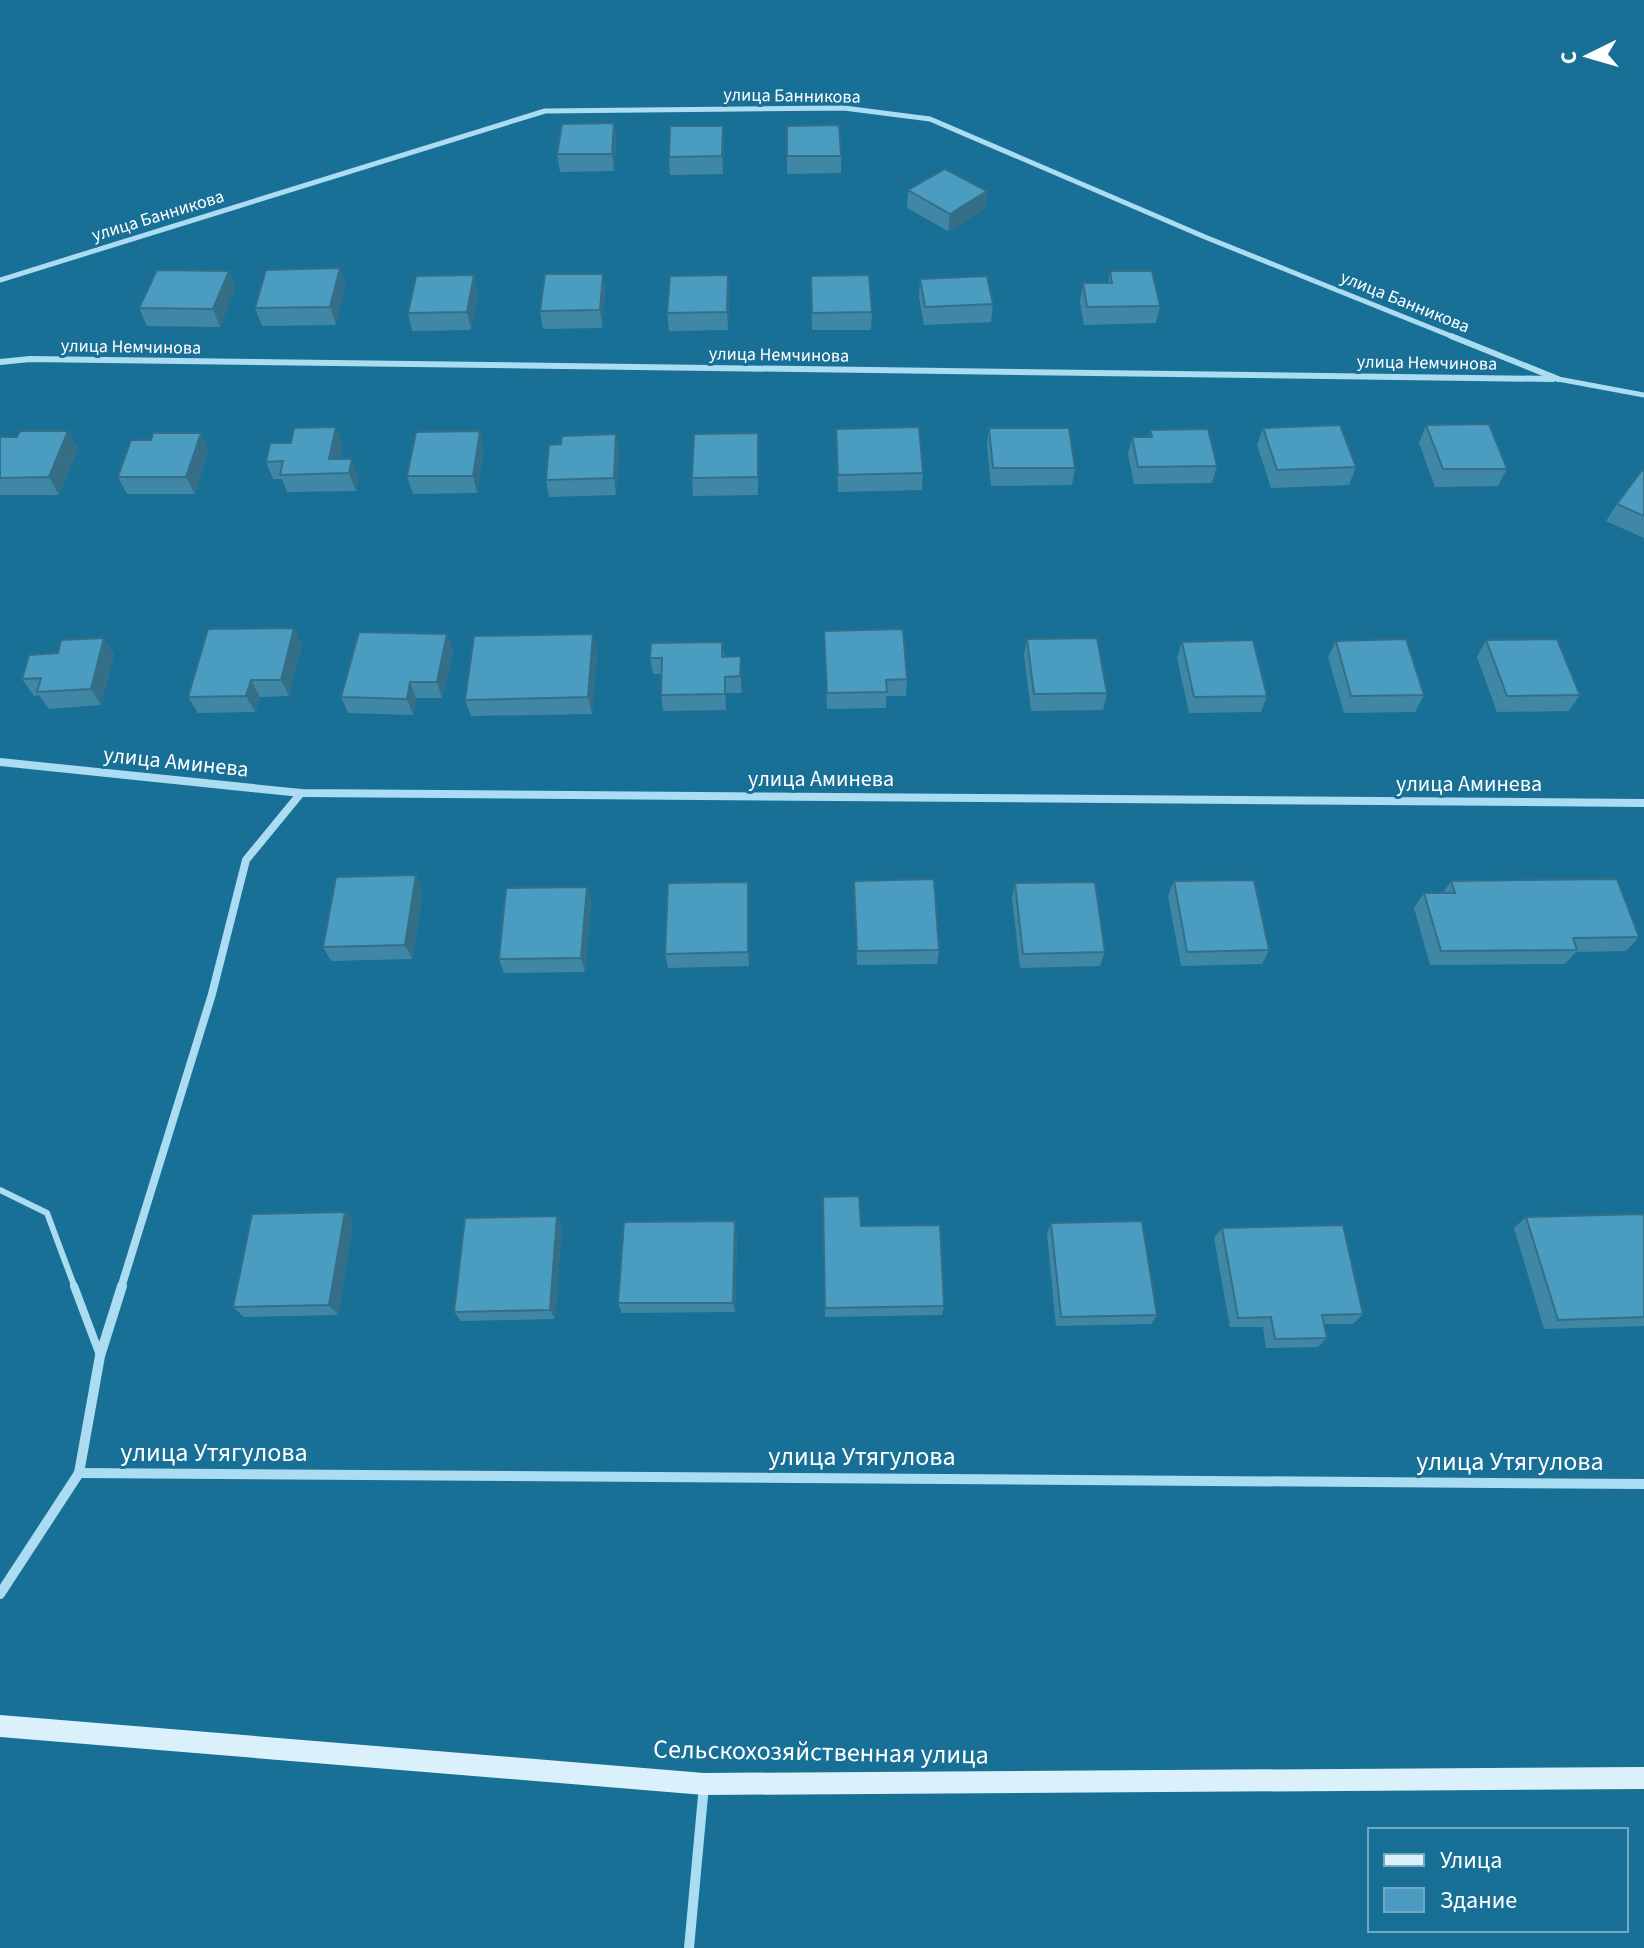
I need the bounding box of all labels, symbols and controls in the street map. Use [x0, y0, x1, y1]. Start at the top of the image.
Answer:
north arrow [1548, 16, 1628, 96]
text: С [1553, 50, 1586, 65]
street label: улица Банникова [723, 82, 861, 110]
street label: улица Банникова [89, 184, 227, 248]
street label: улица Банникова [1337, 265, 1473, 339]
street label: улица Немчинова [61, 333, 201, 361]
street label: улица Немчинова [709, 341, 849, 369]
street label: улица Немчинова [1357, 349, 1497, 377]
street label: улица Аминева [102, 738, 250, 786]
street label: улица Аминева [748, 763, 894, 795]
street label: улица Аминева [1396, 768, 1542, 800]
street label: улица Утягулова [120, 1434, 308, 1471]
street label: улица Утягулова [768, 1438, 956, 1475]
street label: улица Утягулова [1416, 1443, 1604, 1480]
street label: Сельскохозяйственная улица [653, 1731, 989, 1773]
legend [1368, 1828, 1628, 1932]
text: Улица [1440, 1843, 1502, 1878]
text: Здание [1440, 1883, 1517, 1918]

